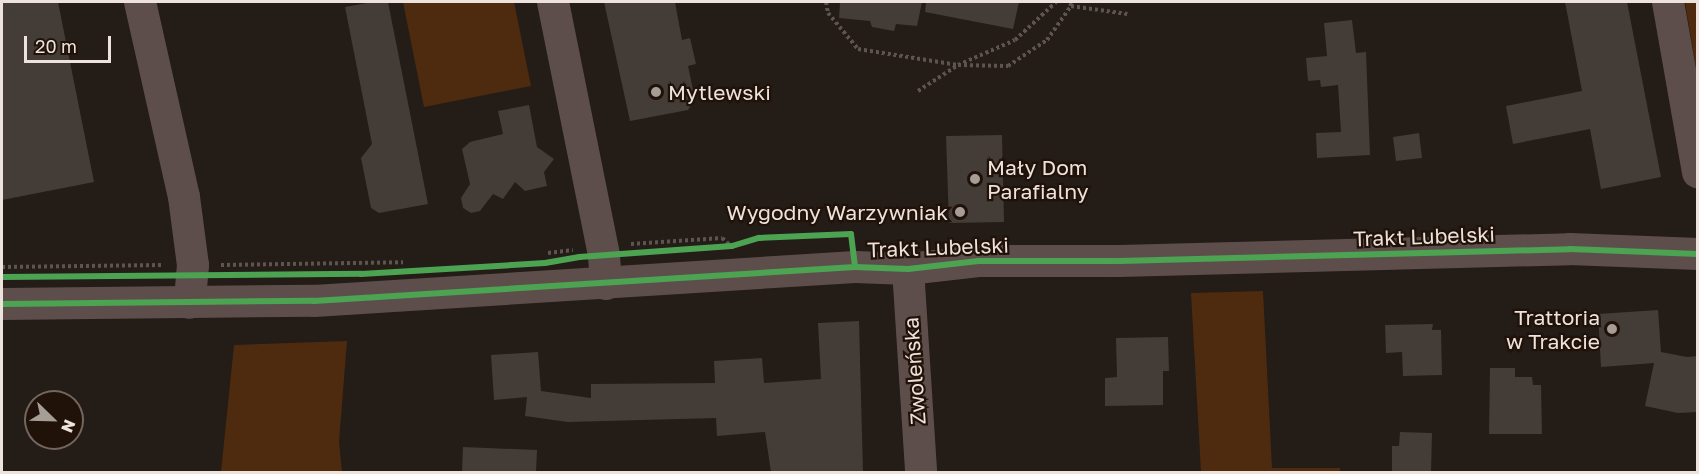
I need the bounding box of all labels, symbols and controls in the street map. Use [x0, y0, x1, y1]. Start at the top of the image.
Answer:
scale bar [27, 24, 114, 62]
text: 20 m [35, 35, 77, 57]
place label: Mytlewski [668, 79, 771, 105]
marker: Mytlewski [649, 85, 663, 99]
place label: Mały Dom Parafialny [987, 154, 1088, 204]
marker: Mały Dom Parafialny [968, 172, 982, 186]
place label: Wygodny Warzywniak [727, 199, 948, 225]
marker: Wygodny Warzywniak [953, 205, 967, 219]
street label: Trakt Lubelski [1353, 221, 1495, 251]
street label: Trakt Lubelski [867, 232, 1009, 262]
place label: Trattoria w Trakcie [1506, 304, 1600, 354]
street label: Zwoleńska [898, 316, 930, 426]
marker: Trattoria w Trakcie [1605, 322, 1619, 336]
north arrow [24, 390, 84, 450]
text: N [57, 417, 80, 436]

